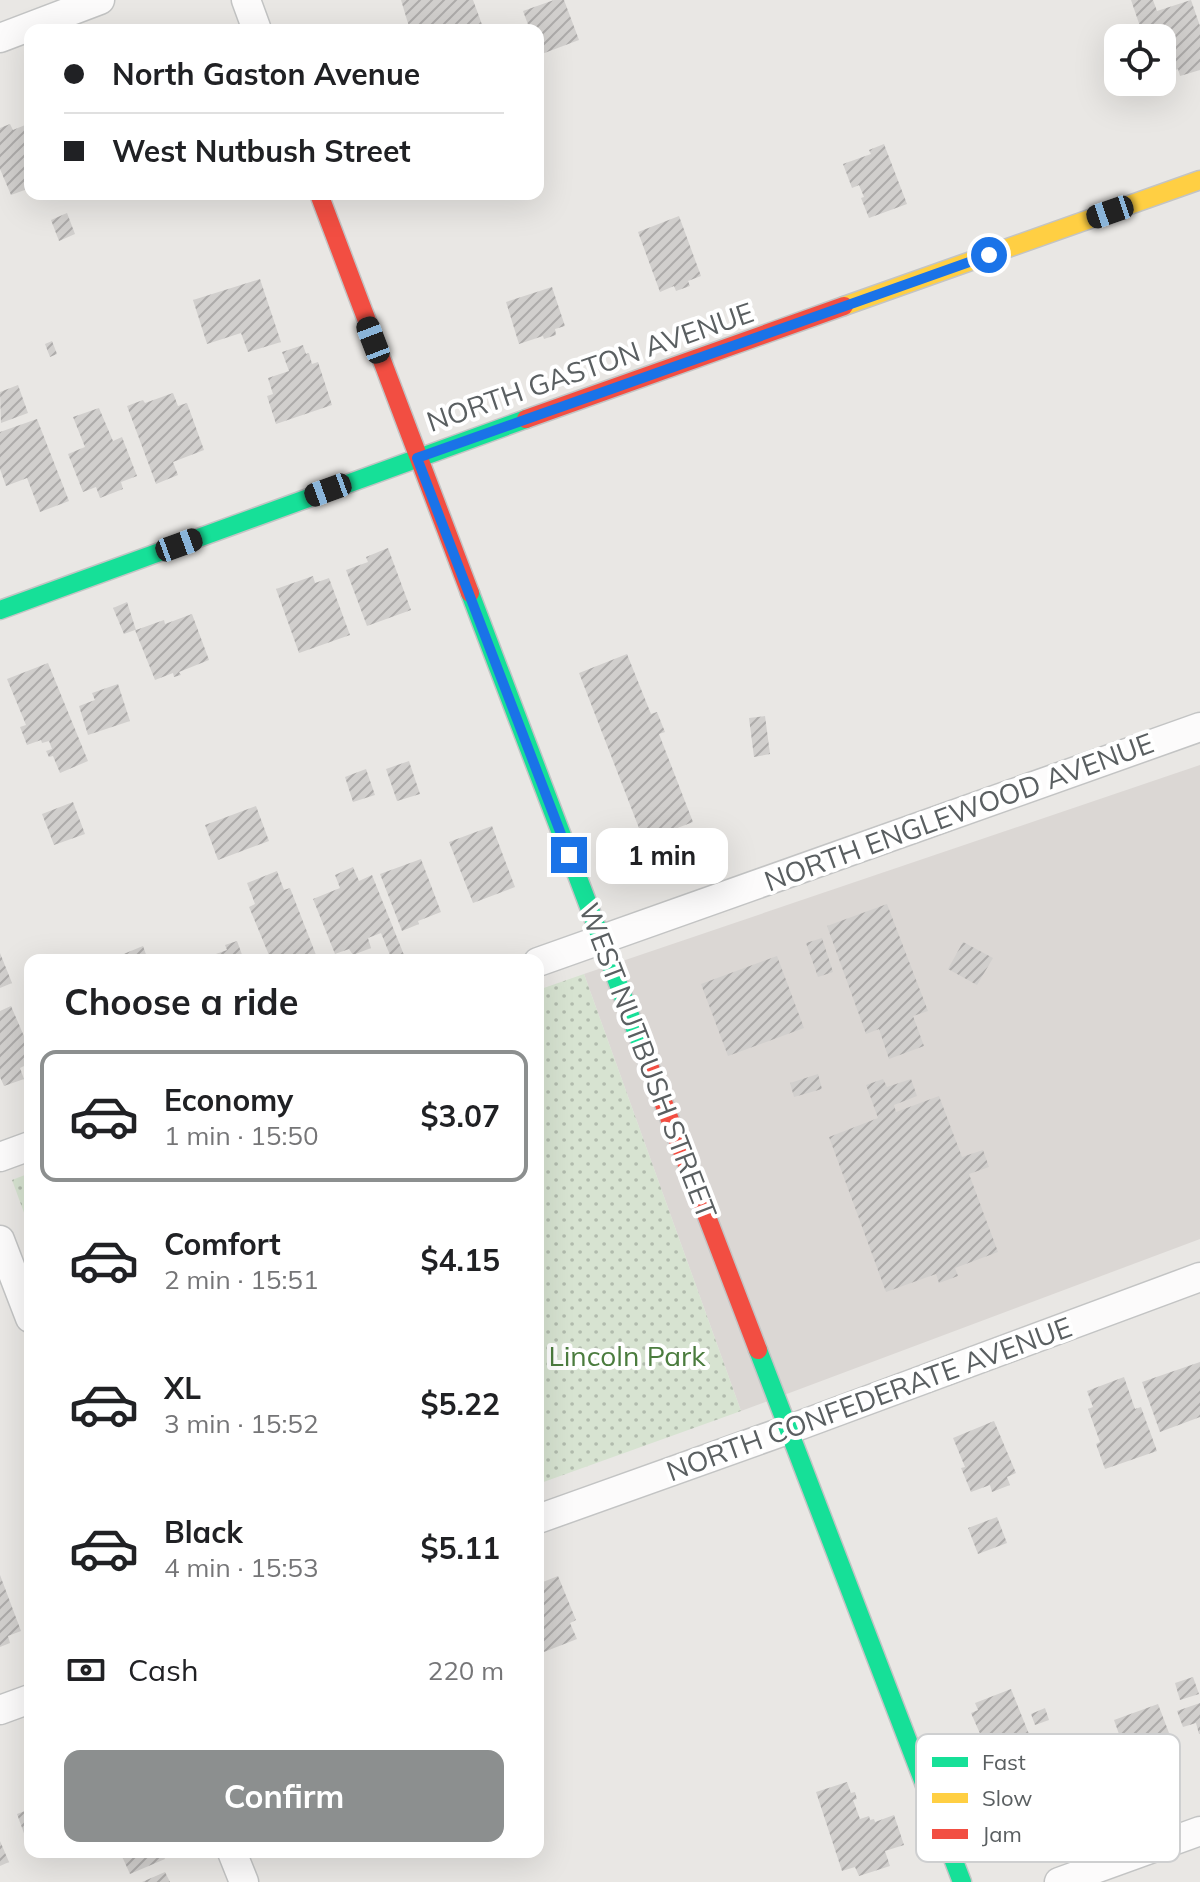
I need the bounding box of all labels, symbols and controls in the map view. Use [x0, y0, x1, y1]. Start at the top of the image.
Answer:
map controls [1104, 24, 1176, 96]
button: locate [1104, 24, 1176, 96]
text: North Gaston Avenue [112, 55, 420, 93]
text: West Nutbush Street [112, 132, 411, 170]
car [1083, 193, 1137, 231]
route start [971, 237, 1007, 273]
street label: NORTH GASTON AVENUE [422, 294, 758, 439]
car [353, 313, 393, 367]
car [301, 471, 355, 509]
car [152, 526, 206, 564]
street label: NORTH ENGLEWOOD AVENUE [760, 725, 1158, 898]
callout: 1 min [597, 827, 729, 883]
route end [551, 837, 587, 873]
text: 1 min [628, 839, 696, 872]
street label: WEST NUTBUSH STREET [572, 898, 725, 1224]
text: Choose a ride [64, 979, 298, 1024]
icon: car [68, 1080, 140, 1152]
text: Economy [164, 1081, 293, 1119]
text: $3.07 [421, 1097, 500, 1135]
text: 1 min · 15:50 [164, 1119, 319, 1152]
icon: car [68, 1224, 140, 1296]
text: Comfort [164, 1225, 281, 1263]
text: $4.15 [421, 1241, 500, 1279]
text: 2 min · 15:51 [164, 1263, 319, 1296]
street label: NORTH CONFEDERATE AVENUE [661, 1309, 1076, 1488]
park label: Lincoln Park [548, 1338, 706, 1373]
icon: car [68, 1368, 140, 1440]
text: XL [164, 1369, 201, 1407]
text: $5.22 [421, 1385, 500, 1423]
text: 3 min · 15:52 [164, 1407, 319, 1440]
icon: car [68, 1512, 140, 1584]
text: Black [164, 1513, 243, 1551]
text: $5.11 [421, 1529, 500, 1567]
text: 4 min · 15:53 [164, 1551, 319, 1584]
icon: cash [64, 1648, 108, 1692]
text: Cash [128, 1651, 199, 1689]
text: 220 m [428, 1654, 504, 1687]
legend [916, 1734, 1180, 1862]
text: Fast [982, 1748, 1026, 1776]
button: Confirm [64, 1750, 504, 1842]
text: Slow [982, 1784, 1032, 1812]
text: Jam [982, 1820, 1022, 1848]

